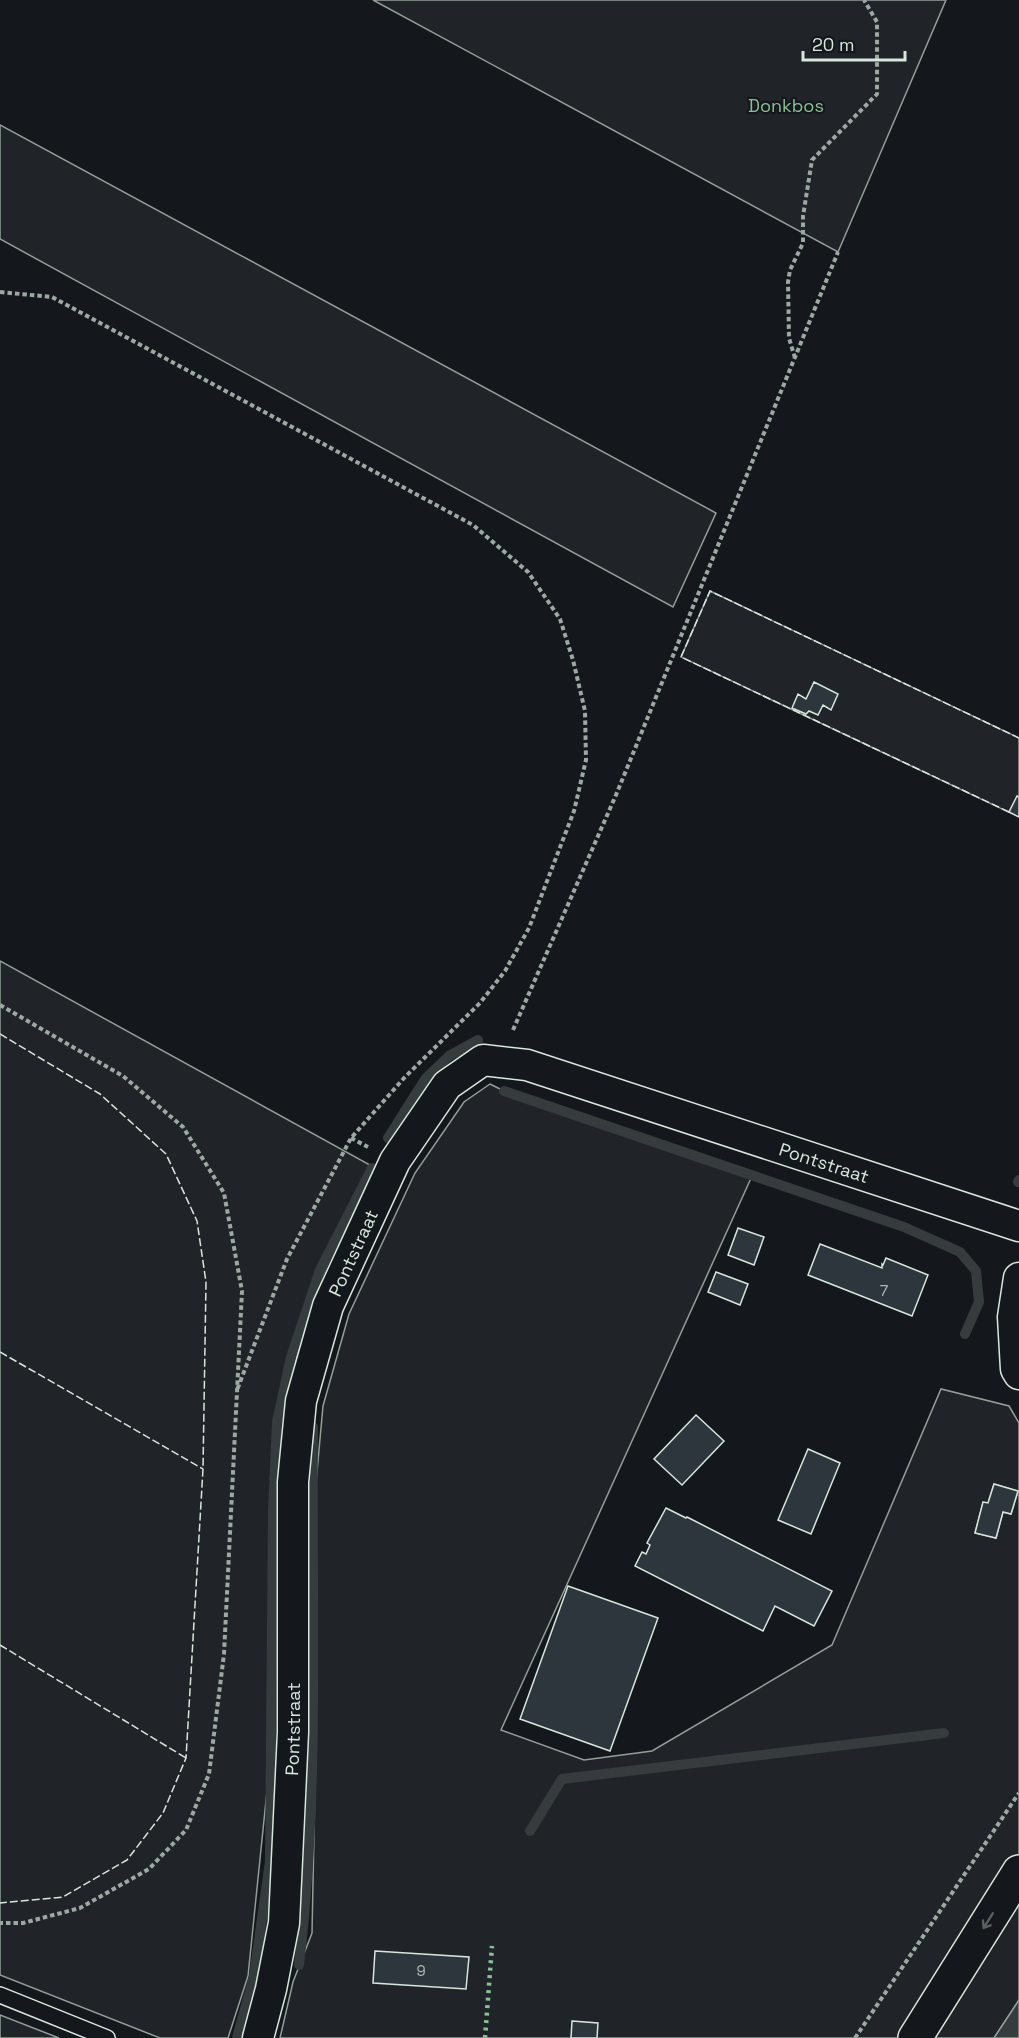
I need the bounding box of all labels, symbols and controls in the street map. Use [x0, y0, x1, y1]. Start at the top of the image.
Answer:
scale bar [803, 24, 905, 62]
text: 20 m [812, 33, 855, 56]
park label: Donkbos [748, 94, 824, 117]
street label: Pontstraat [776, 1137, 872, 1188]
street label: Pontstraat [323, 1206, 383, 1300]
house number: 7 [880, 1281, 888, 1300]
street label: Pontstraat [279, 1683, 305, 1776]
one-way arrow [981, 1912, 993, 1929]
house number: 9 [416, 1961, 426, 1980]

